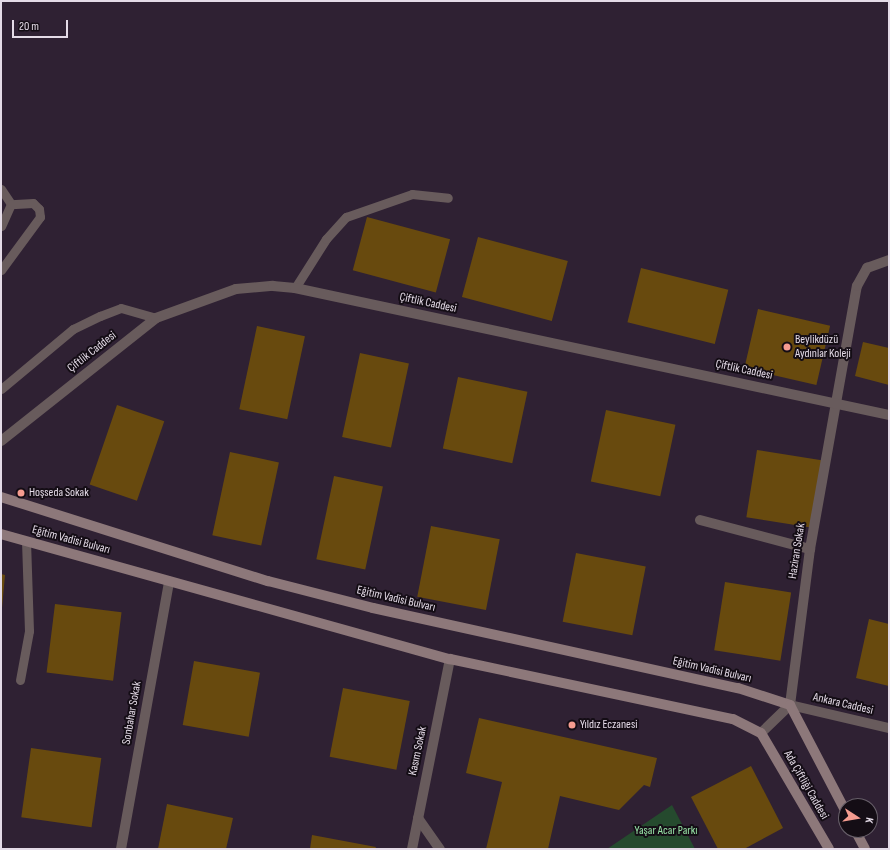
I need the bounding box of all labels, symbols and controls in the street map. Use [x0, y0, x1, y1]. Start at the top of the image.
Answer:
scale bar [14, 12, 70, 38]
text: 20 m [19, 19, 39, 34]
street label: Çiftlik Caddesi [398, 290, 458, 316]
street label: Çiftlik Caddesi [65, 328, 119, 376]
place label: Beylikdüzü Aydınlar Koleji [795, 333, 851, 361]
marker: Beylikdüzü Aydınlar Koleji [782, 342, 792, 352]
street label: Çiftlik Caddesi [714, 357, 774, 383]
place label: Hoşseda Sokak [29, 486, 89, 500]
marker: Hoşseda Sokak [16, 488, 26, 498]
street label: Haziran Sokak [786, 522, 808, 580]
street label: Eğitim Vadisi Bulvarı [30, 523, 112, 557]
street label: Eğitim Vadisi Bulvarı [355, 583, 437, 615]
street label: Eğitim Vadisi Bulvarı [671, 654, 753, 686]
street label: Sonbahar Sokak [119, 680, 145, 746]
street label: Ankara Caddesi [812, 690, 874, 718]
place label: Yıldız Eczanesi [580, 718, 637, 732]
marker: Yıldız Eczanesi [567, 720, 577, 730]
street label: Kasım Sokak [406, 725, 430, 777]
street label: Ada Çiftliği Caddesi [781, 748, 831, 822]
north arrow [838, 798, 878, 838]
text: K [862, 816, 876, 824]
park label: Yaşar Acar Parkı [634, 824, 698, 838]

